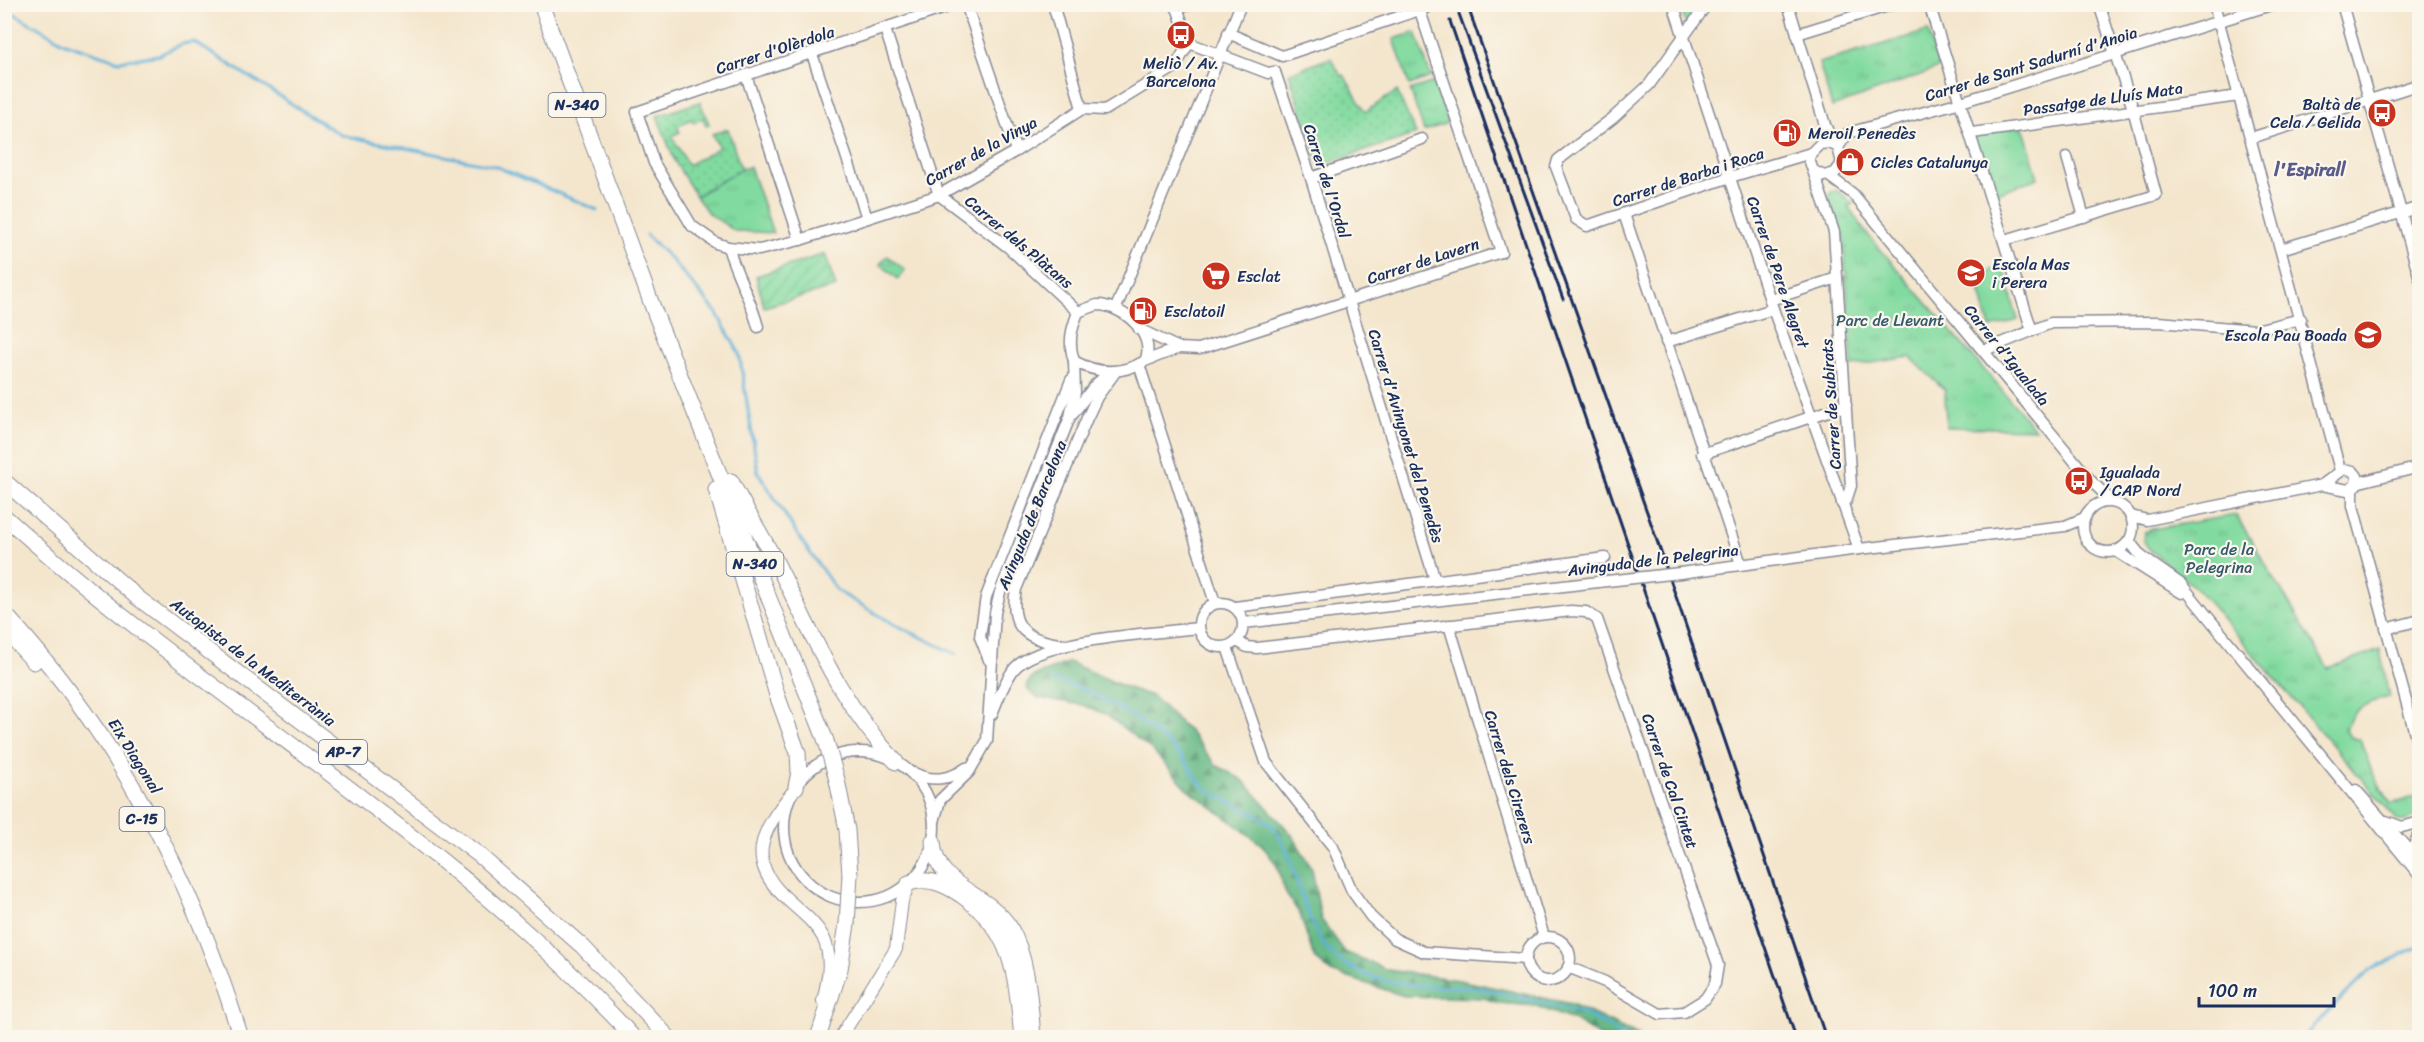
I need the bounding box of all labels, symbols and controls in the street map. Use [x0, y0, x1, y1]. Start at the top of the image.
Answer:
street label: Carrer d'Olèrdola [712, 17, 839, 83]
street label: Carrer de Sant Sadurní d'Anoia [1921, 18, 2141, 110]
bus stop icon: Meliò / Av. Barcelona [1165, 19, 1197, 51]
place label: Meliò / Av. Barcelona [1143, 49, 1219, 96]
street label: Passatge de Lluís Mata [2021, 73, 2185, 125]
place label: Baltà de Cela / Gelida [2270, 90, 2361, 137]
road number: N-340 [548, 93, 606, 117]
bus stop icon: Baltà de Cela / Gelida [2366, 97, 2398, 129]
street label: Carrer de la Vinya [919, 108, 1043, 194]
fuel station icon: Meroil Penedès [1771, 117, 1803, 149]
place label: Meroil Penedès [1808, 119, 1917, 148]
street label: Carrer de l'Ordal [1295, 120, 1359, 242]
street label: Carrer de Barba i Roca [1608, 138, 1769, 215]
shop icon: Cicles Catalunya [1834, 146, 1866, 178]
place label: Cicles Catalunya [1871, 148, 1988, 177]
district label: l'Espirall [2273, 154, 2347, 186]
street label: Carrer dels Plàtans [958, 188, 1080, 297]
street label: Carrer de Pere Alegret [1738, 192, 1818, 353]
street label: Carrer de Lavern [1363, 229, 1483, 293]
place label: Escola Mas i Perera [1992, 250, 2070, 297]
school or university icon: Escola Mas i Perera [1955, 257, 1987, 289]
supermarket icon: Esclat [1200, 260, 1232, 292]
place label: Esclat [1237, 262, 1281, 291]
fuel station icon: Esclatoil [1127, 295, 1159, 327]
place label: Esclatoil [1164, 297, 1225, 326]
street label: Carrer d'Igualada [1957, 297, 2057, 413]
park label: Parc de Llevant [1836, 306, 1944, 335]
school or university icon: Escola Pau Boada [2352, 319, 2384, 351]
place label: Escola Pau Boada [2225, 321, 2347, 350]
street label: Carrer d'Avinyonet del Penedès [1360, 325, 1453, 547]
street label: Carrer de Subirats [1812, 337, 1850, 470]
street label: Avinguda de Barcelona [988, 435, 1076, 595]
place label: Igualada / CAP Nord [2099, 458, 2182, 505]
bus stop icon: Igualada / CAP Nord [2063, 465, 2095, 497]
street label: Avinguda de la Pelegrina [1565, 535, 1740, 585]
park label: Parc de la Pelegrina [2184, 535, 2254, 582]
road number: N-340 [726, 552, 783, 576]
street label: Autopista de la Mediterrània [163, 589, 343, 735]
street label: Carrer dels Cirerers [1476, 706, 1544, 848]
street label: Carrer de Cal Cintet [1633, 709, 1707, 853]
street label: Eix Diagonal [100, 712, 170, 800]
road number: AP-7 [319, 740, 367, 764]
road number: C-15 [120, 807, 164, 831]
scale bar [2199, 970, 2334, 1008]
text: 100 m [2208, 975, 2257, 1007]

